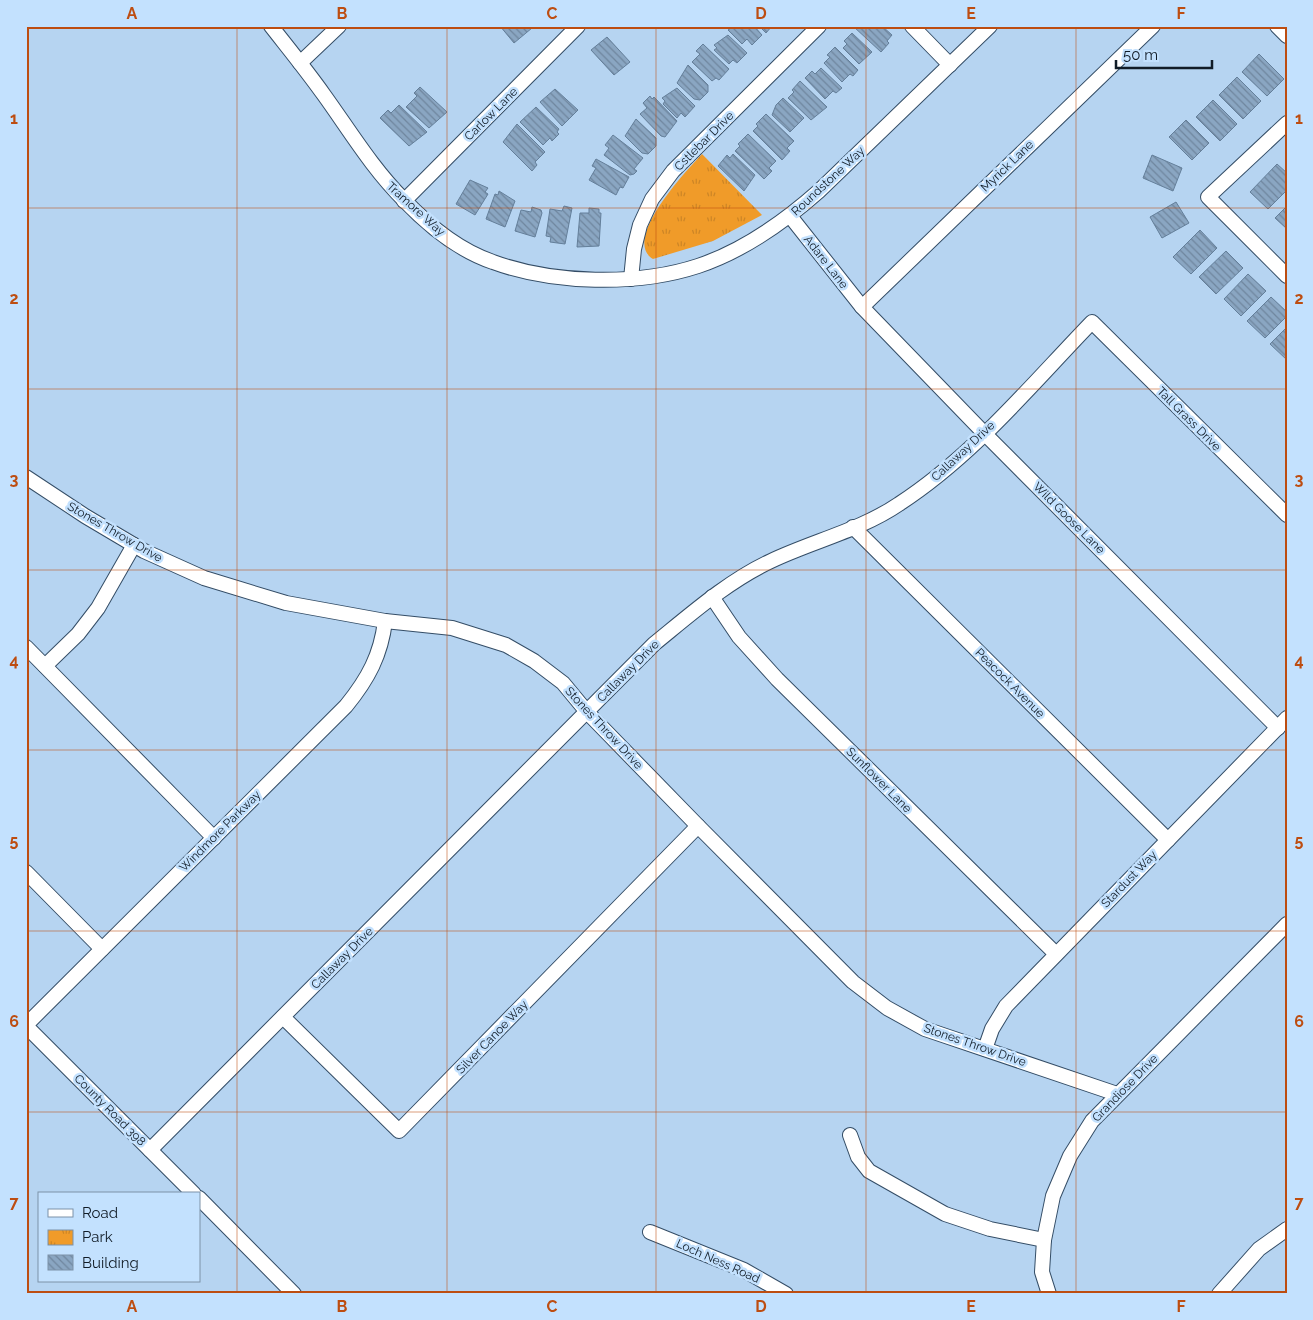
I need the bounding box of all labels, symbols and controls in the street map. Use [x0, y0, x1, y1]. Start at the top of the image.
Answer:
text: A [127, 4, 138, 23]
text: B [337, 4, 348, 23]
text: C [547, 4, 558, 23]
text: D [755, 4, 767, 23]
text: E [966, 4, 976, 23]
text: F [1176, 4, 1186, 23]
scale bar [1116, 38, 1212, 70]
text: 50 m [1123, 46, 1158, 64]
street label: Carlow Lane [462, 85, 520, 143]
street label: Cstlebar Drive [671, 108, 737, 174]
text: 1 [10, 109, 18, 128]
text: 1 [1295, 109, 1303, 128]
street label: Myrick Lane [978, 138, 1036, 194]
street label: Roundstone Way [789, 143, 868, 218]
street label: Tramore Way [384, 179, 448, 239]
street label: Adare Lane [801, 233, 851, 291]
text: 2 [9, 289, 19, 308]
text: 2 [1294, 289, 1304, 308]
street label: Tall Grass Drive [1154, 384, 1224, 454]
street label: Callaway Drive [928, 418, 998, 484]
text: 3 [10, 470, 19, 489]
text: 3 [1295, 470, 1304, 489]
street label: Wild Goose Lane [1030, 479, 1108, 557]
street label: Stones Throw Drive [65, 499, 165, 565]
street label: Callaway Drive [594, 637, 662, 705]
street label: Peacock Avenue [972, 645, 1048, 721]
text: 4 [9, 651, 19, 670]
text: 4 [1294, 651, 1304, 670]
street label: Stones Throw Drive [562, 684, 646, 772]
street label: Sunflower Lane [843, 744, 915, 816]
street label: Windmore Parkway [177, 787, 264, 874]
text: 5 [10, 831, 19, 850]
text: 5 [1295, 831, 1304, 850]
street label: Stardust Way [1098, 847, 1160, 910]
street label: Callaway Drive [308, 924, 376, 992]
street label: Silver Canoe Way [453, 997, 531, 1077]
text: 6 [9, 1012, 19, 1031]
text: 6 [1294, 1012, 1304, 1031]
street label: Stones Throw Drive [922, 1021, 1028, 1069]
street label: Grandiose Drive [1089, 1051, 1161, 1125]
street label: County Road 398 [71, 1071, 149, 1149]
legend [38, 1192, 200, 1282]
text: 7 [10, 1193, 19, 1212]
text: 7 [1295, 1193, 1304, 1212]
text: Road [82, 1204, 118, 1222]
text: Park [82, 1228, 113, 1246]
street label: Loch Ness Road [674, 1236, 762, 1286]
text: Building [82, 1254, 139, 1272]
text: A [127, 1297, 138, 1316]
text: B [337, 1297, 348, 1316]
text: C [547, 1297, 558, 1316]
text: D [755, 1297, 767, 1316]
text: E [966, 1297, 976, 1316]
text: F [1176, 1297, 1186, 1316]

